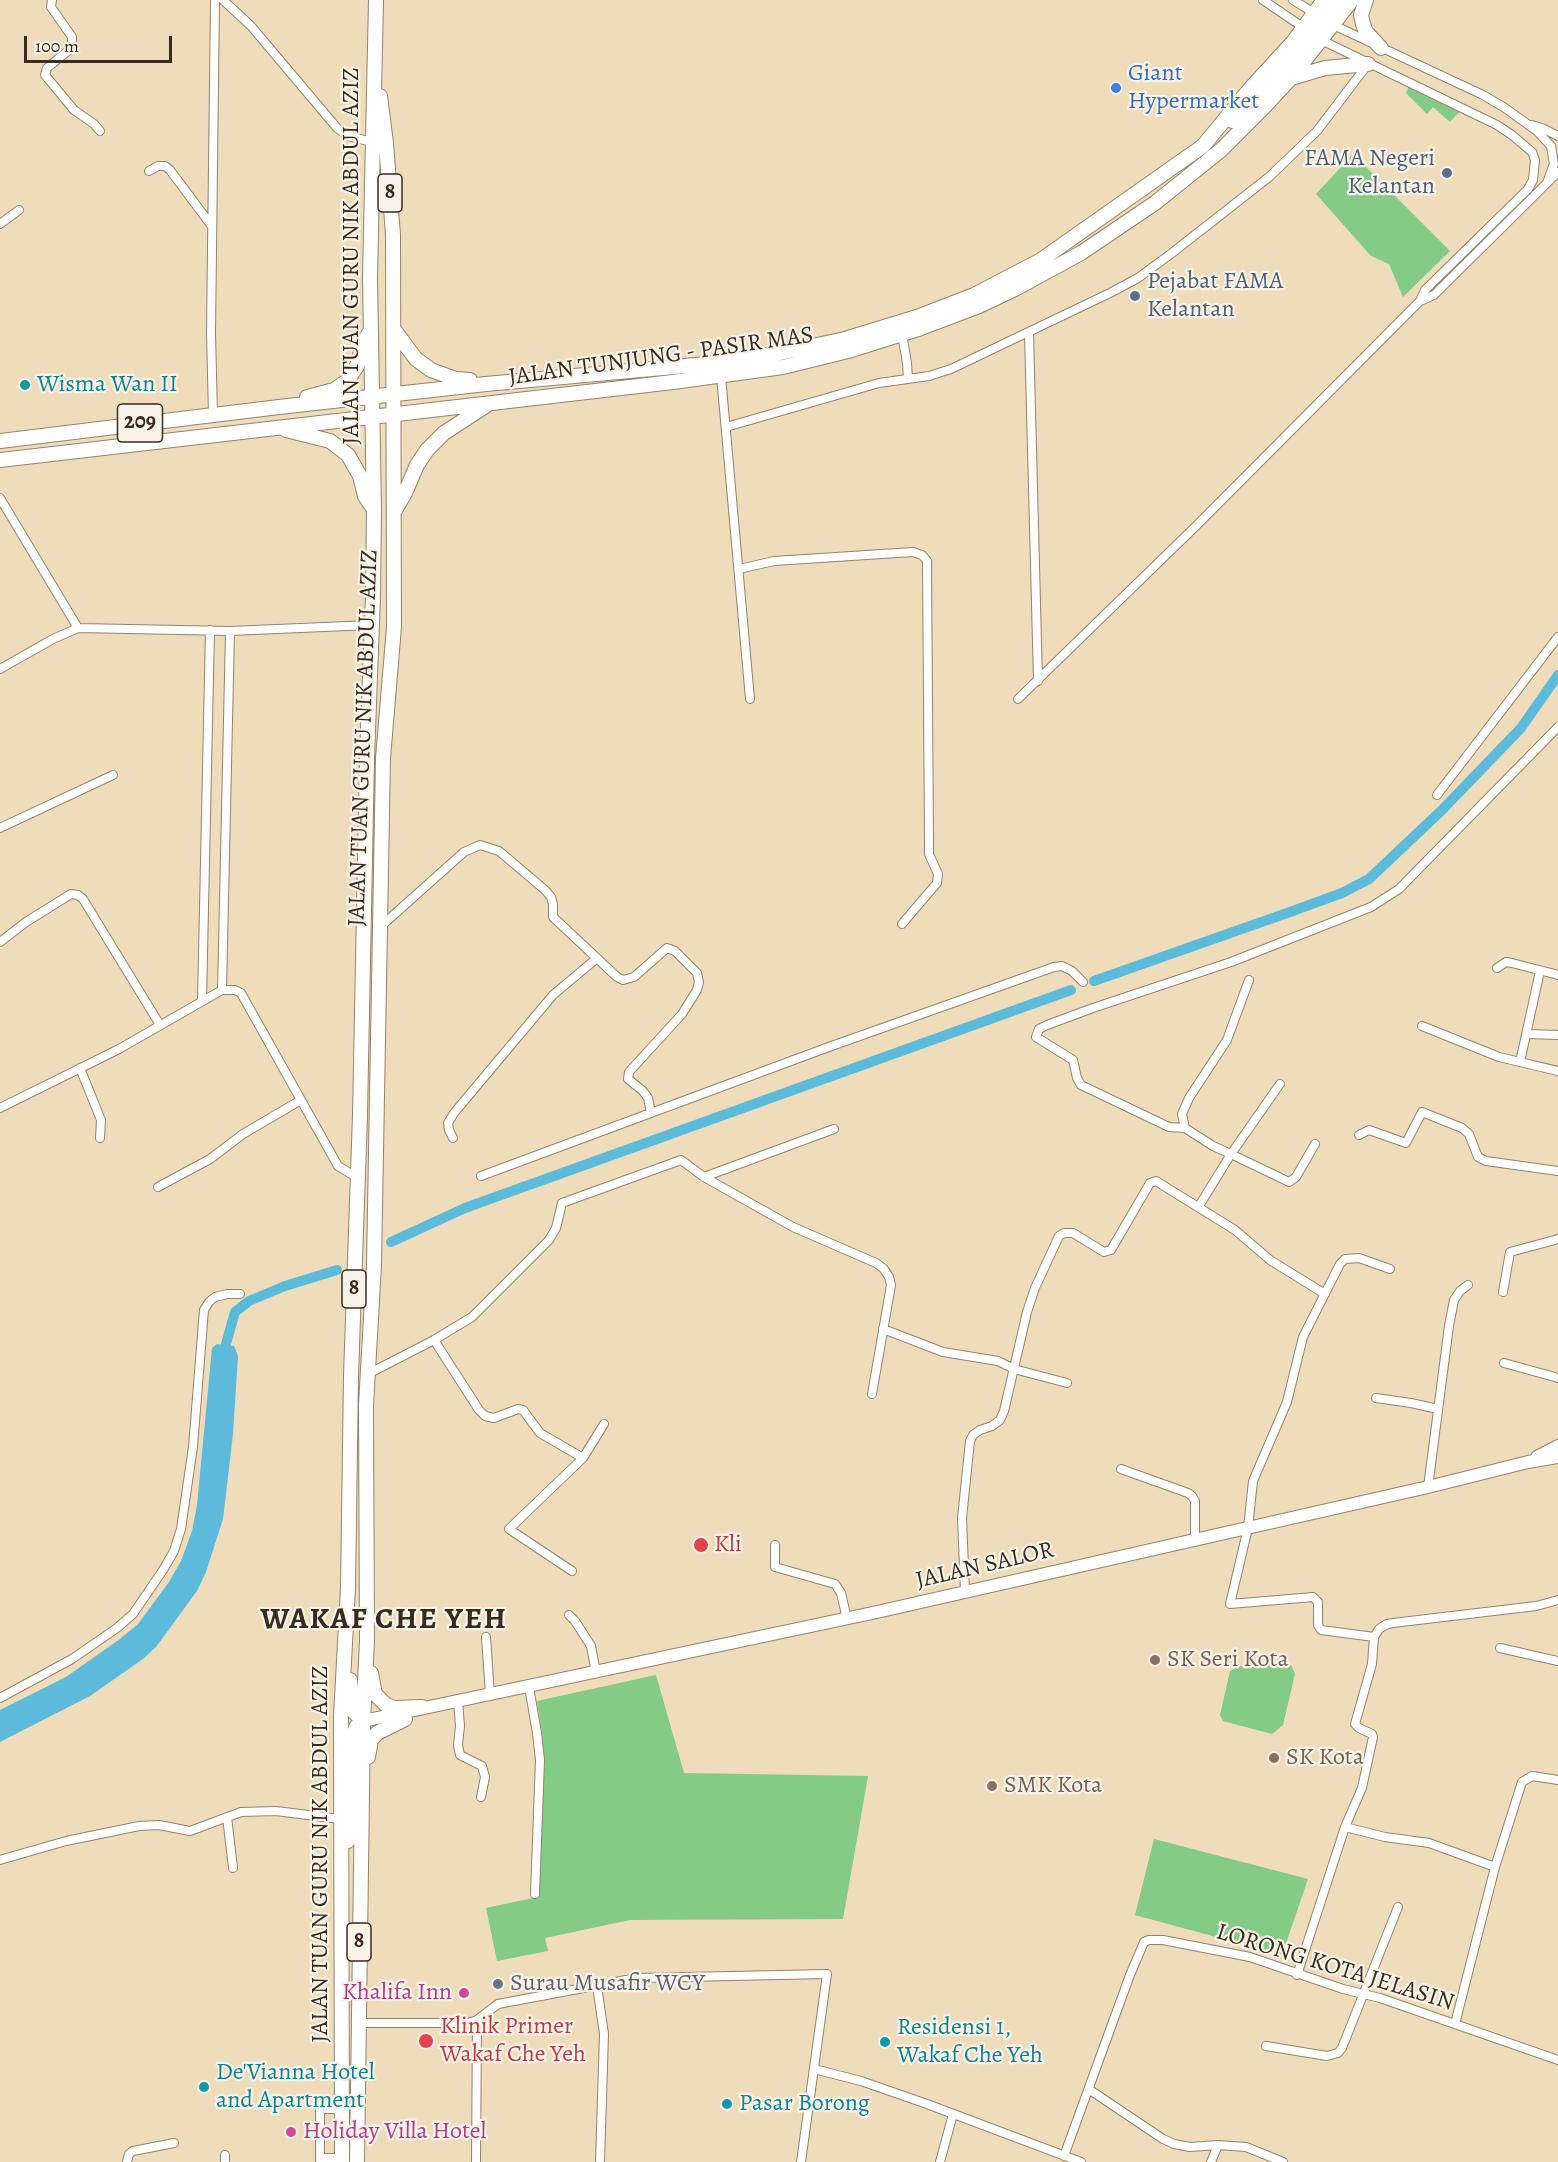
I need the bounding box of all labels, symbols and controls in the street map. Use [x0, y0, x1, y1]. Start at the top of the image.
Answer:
scale bar [27, 24, 176, 62]
text: 100 m [35, 34, 79, 58]
place label: Giant Hypermarket [1128, 60, 1259, 116]
street label: JALAN TUAN GURU NIK ABDUL AZIZ [338, 67, 366, 445]
marker: Giant Hypermarket [1109, 81, 1123, 95]
place label: FAMA Negeri Kelantan [1304, 145, 1435, 201]
marker: FAMA Negeri Kelantan [1440, 166, 1454, 180]
road number: 8 [378, 174, 402, 212]
place label: Pejabat FAMA Kelantan [1147, 268, 1283, 324]
marker: Pejabat FAMA Kelantan [1128, 289, 1142, 303]
street label: JALAN TUNJUNG - PASIR MAS [507, 321, 815, 393]
place label: Wisma Wan II [37, 371, 178, 399]
marker: Wisma Wan II [18, 378, 32, 392]
road number: 209 [118, 404, 162, 442]
street label: JALAN TUAN GURU NIK ABDUL AZIZ [343, 549, 385, 927]
road number: 8 [342, 1270, 366, 1308]
place label: Kli [714, 1531, 742, 1559]
marker: Kli [692, 1536, 710, 1554]
street label: JALAN SALOR [913, 1536, 1057, 1596]
district label: WAKAF CHE YEH [260, 1603, 508, 1639]
place label: SK Seri Kota [1167, 1646, 1289, 1674]
marker: SK Seri Kota [1148, 1653, 1162, 1667]
street label: JALAN TUAN GURU NIK ABDUL AZIZ [307, 1665, 335, 2043]
place label: SK Kota [1286, 1744, 1364, 1772]
marker: SK Kota [1267, 1751, 1281, 1765]
place label: SMK Kota [1004, 1772, 1102, 1800]
marker: SMK Kota [985, 1779, 999, 1793]
street label: LORONG KOTA JELASIN [1213, 1918, 1457, 2018]
road number: 8 [347, 1923, 371, 1961]
place label: Surau Musafir WCY [510, 1970, 705, 1998]
marker: Surau Musafir WCY [491, 1977, 505, 1991]
place label: Khalifa Inn [342, 1979, 452, 2007]
marker: Khalifa Inn [457, 1986, 471, 2000]
place label: Klinik Primer Wakaf Che Yeh [440, 2013, 586, 2069]
place label: Residensi 1, Wakaf Che Yeh [897, 2014, 1043, 2070]
marker: Klinik Primer Wakaf Che Yeh [417, 2032, 435, 2050]
marker: Residensi 1, Wakaf Che Yeh [878, 2035, 892, 2049]
place label: De'Vianna Hotel and Apartment [216, 2059, 375, 2115]
marker: De'Vianna Hotel and Apartment [197, 2080, 211, 2094]
place label: Pasar Borong [739, 2090, 870, 2118]
marker: Pasar Borong [720, 2097, 734, 2111]
place label: Holiday Villa Hotel [303, 2118, 486, 2146]
marker: Holiday Villa Hotel [284, 2125, 298, 2139]

